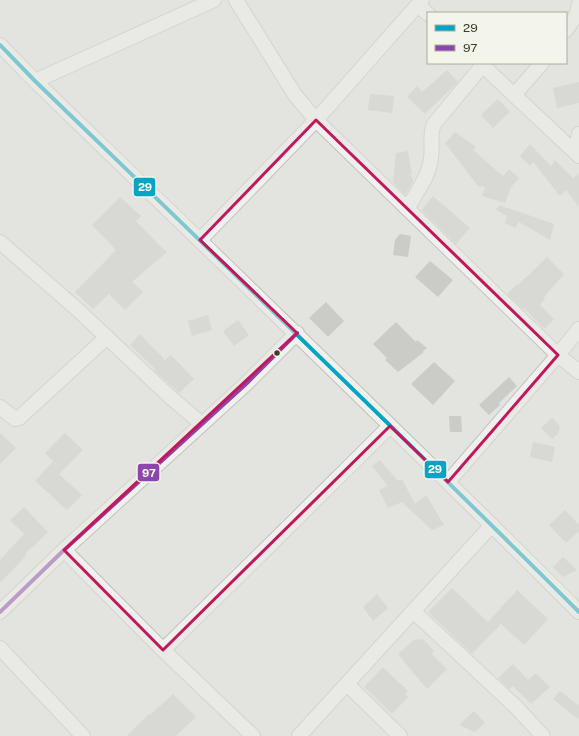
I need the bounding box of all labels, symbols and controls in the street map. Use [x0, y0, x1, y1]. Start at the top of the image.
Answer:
legend [427, 12, 567, 64]
text: 29 [463, 21, 478, 35]
text: 97 [463, 41, 477, 55]
line badge: 29 [133, 177, 156, 197]
text: 29 [138, 181, 152, 193]
unlabelled marker [272, 348, 282, 358]
line badge: 29 [424, 460, 447, 479]
line badge: 97 [137, 463, 160, 482]
text: 29 [428, 463, 442, 475]
text: 97 [142, 467, 156, 479]

